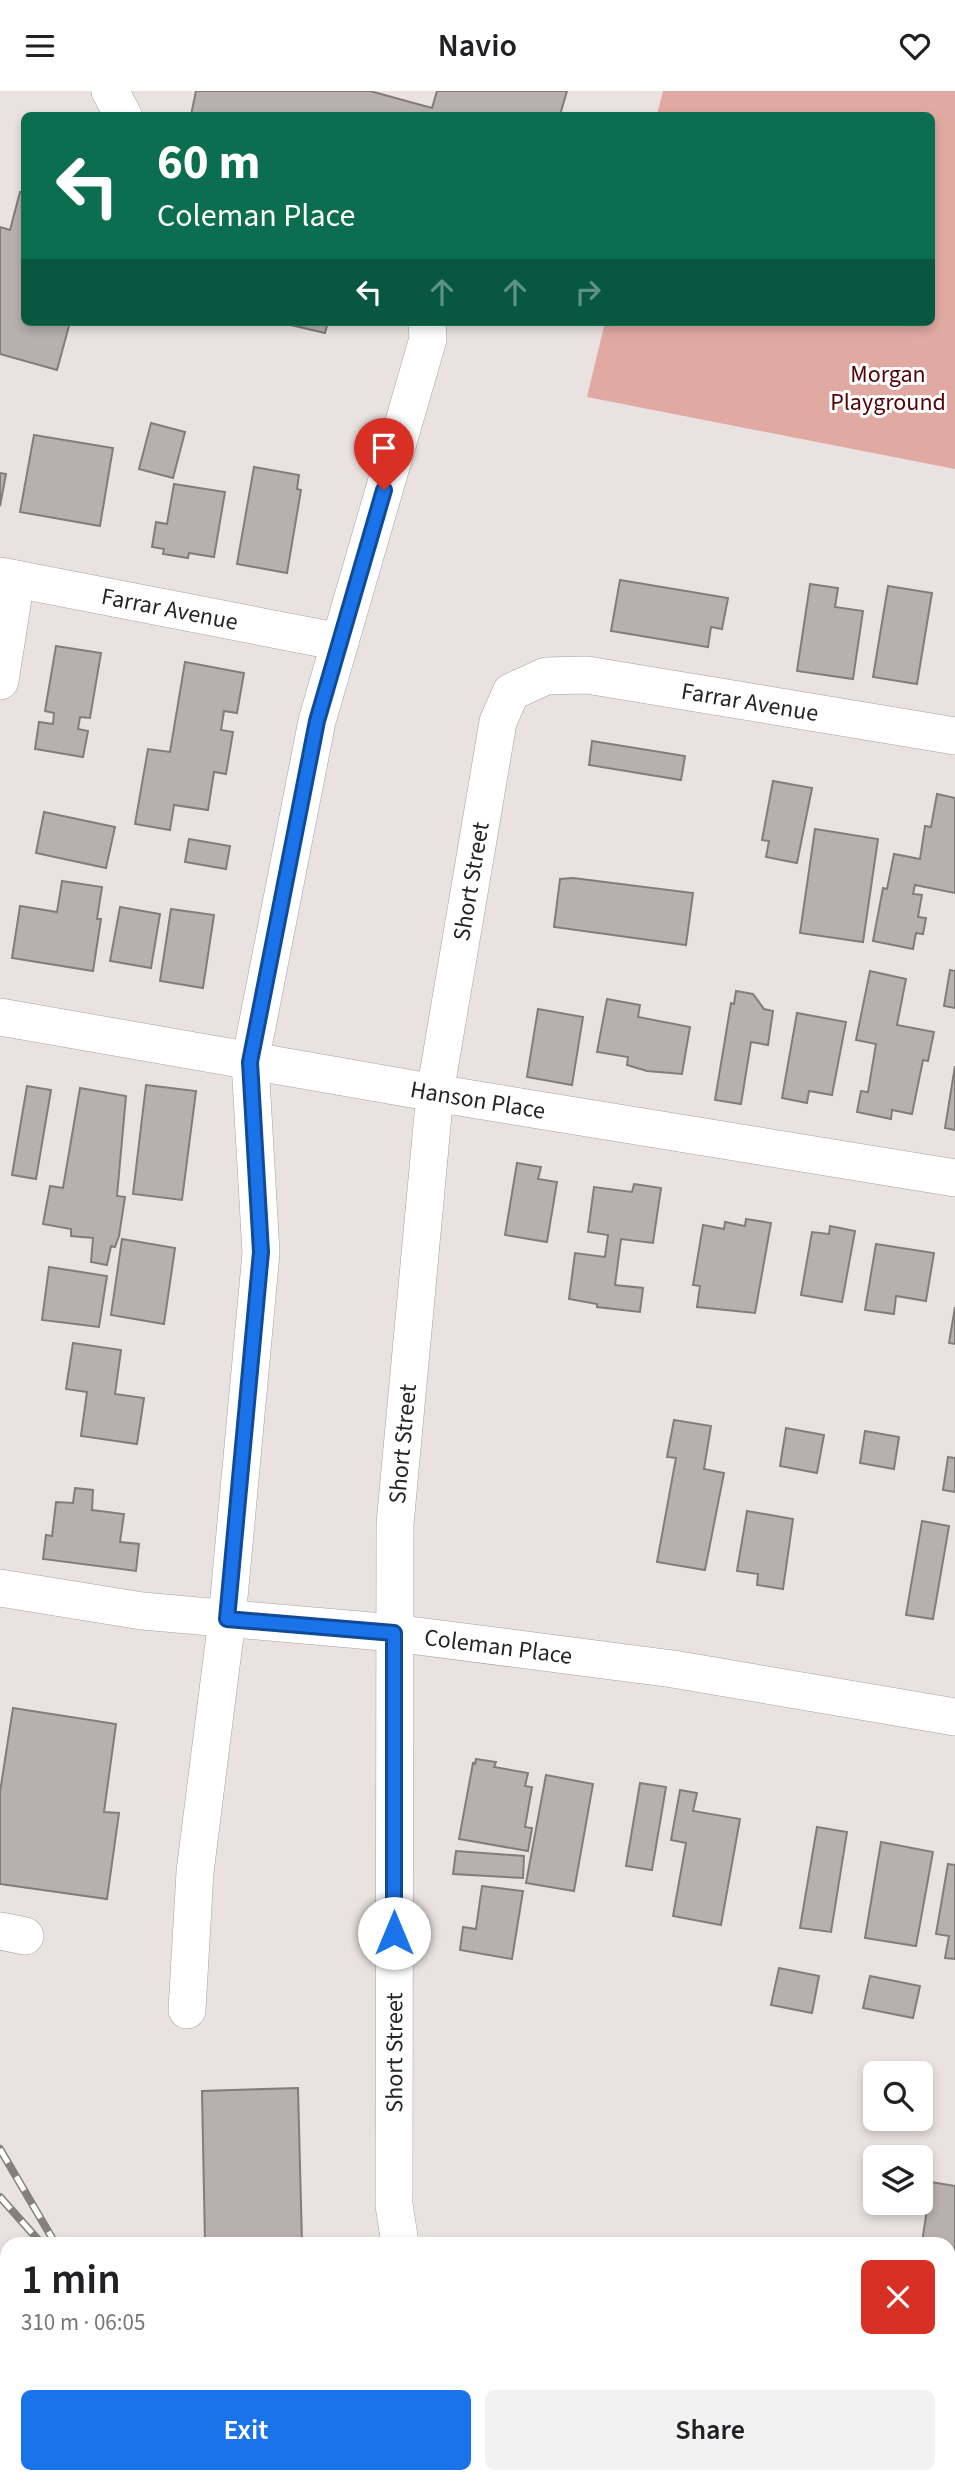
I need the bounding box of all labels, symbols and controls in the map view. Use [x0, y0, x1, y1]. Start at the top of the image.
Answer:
text: Navio [438, 23, 517, 69]
icon: menu [21, 27, 59, 65]
icon: heart [896, 27, 934, 65]
text: 60 m [157, 128, 261, 198]
icon: left [42, 140, 133, 231]
text: Coleman Place [157, 193, 355, 239]
icon: left [350, 273, 388, 311]
icon: ahead [423, 273, 461, 311]
icon: ahead [496, 273, 534, 311]
icon: right [569, 273, 607, 311]
park label: Morgan Playground [830, 357, 946, 420]
pin [354, 418, 414, 490]
icon: arrive [365, 429, 403, 467]
street label: Farrar Avenue [99, 579, 241, 639]
street label: Farrar Avenue [679, 673, 821, 731]
street label: Short Street [444, 819, 498, 944]
street label: Hanson Place [408, 1072, 548, 1128]
street label: Short Street [379, 1382, 425, 1505]
street label: Coleman Place [422, 1620, 574, 1673]
position arrow [357, 1896, 431, 1970]
street label: Short Street [377, 1992, 412, 2113]
map controls [863, 2061, 933, 2215]
button: search [863, 2061, 933, 2131]
button: layers [863, 2145, 933, 2215]
text: 1 min [21, 2250, 121, 2310]
button: close [861, 2260, 935, 2334]
text: 310 m · 06:05 [21, 2306, 145, 2339]
button: Exit [21, 2390, 471, 2470]
button: Share [485, 2390, 935, 2470]

